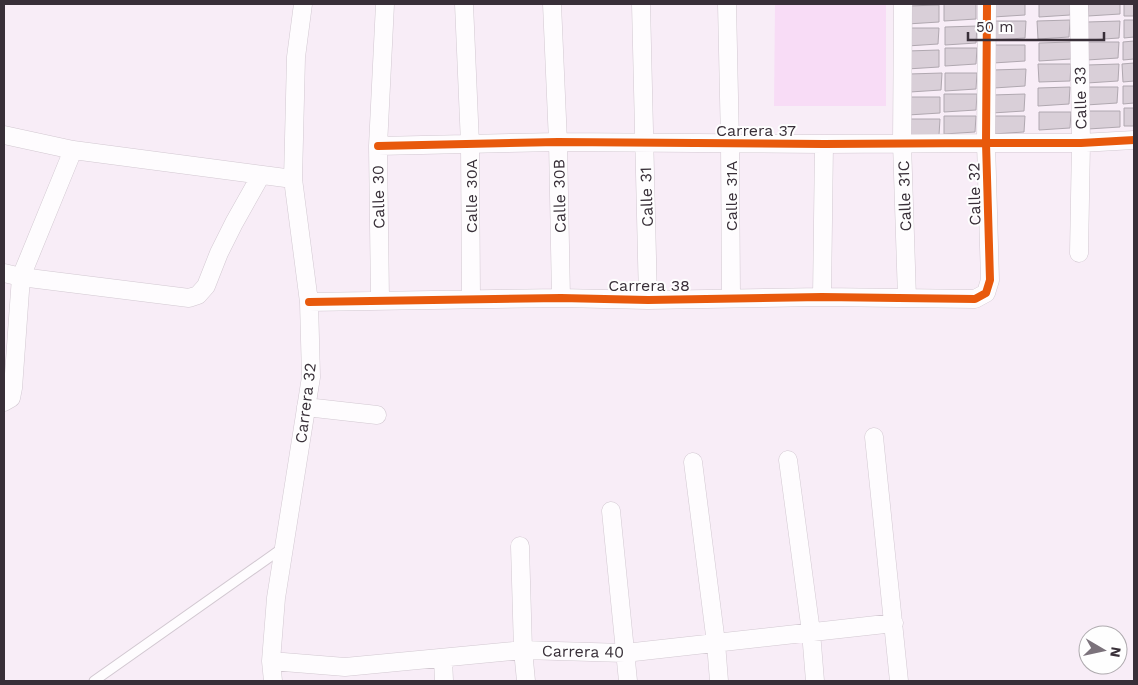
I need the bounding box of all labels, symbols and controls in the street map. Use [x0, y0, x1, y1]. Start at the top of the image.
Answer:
scale bar [968, 10, 1104, 42]
text: 50 m [976, 18, 1013, 36]
street label: Calle 33 [1070, 66, 1091, 130]
street label: Carrera 37 [716, 121, 796, 140]
street label: Calle 30A [462, 158, 481, 233]
street label: Calle 30B [549, 159, 570, 233]
street label: Calle 31A [722, 160, 741, 231]
street label: Calle 31C [894, 160, 915, 232]
street label: Calle 32 [964, 162, 985, 226]
street label: Calle 30 [368, 165, 389, 229]
street label: Calle 31 [636, 167, 657, 227]
street label: Carrera 38 [608, 276, 690, 295]
street label: Carrera 32 [291, 362, 320, 445]
north arrow [1078, 625, 1128, 675]
street label: Carrera 40 [542, 641, 624, 662]
text: N [1107, 646, 1125, 658]

